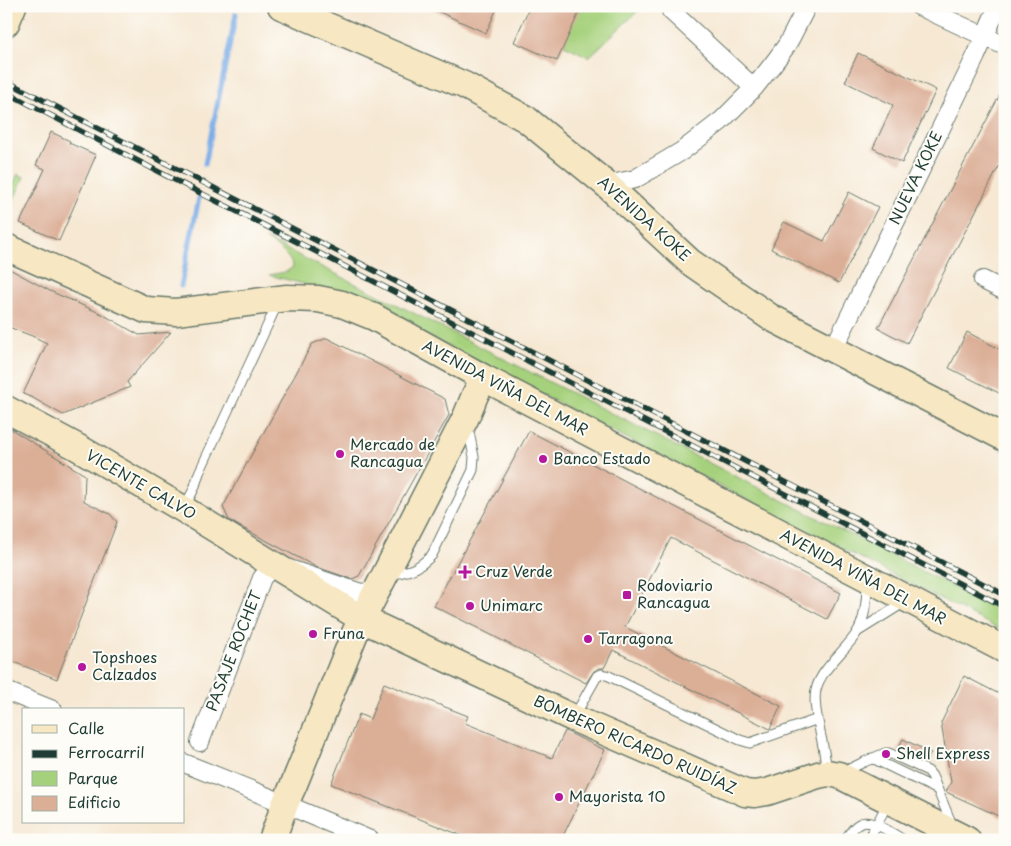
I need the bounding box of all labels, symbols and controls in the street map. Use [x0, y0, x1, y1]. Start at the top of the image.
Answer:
street label: NUEVA KOKE [882, 127, 947, 228]
street label: AVENIDA KOKE [593, 170, 697, 266]
street label: AVENIDA VIÑA DEL MAR [419, 333, 593, 440]
place label: Mercado de Rancagua [350, 432, 435, 472]
street label: VICENTE CALVO [83, 443, 201, 524]
place label: Banco Estado [553, 446, 651, 469]
marker: Mercado de Rancagua [334, 448, 346, 460]
marker: Banco Estado [537, 453, 549, 465]
street label: AVENIDA VIÑA DEL MAR [777, 522, 951, 629]
place label: Cruz Verde [475, 559, 553, 582]
marker: Cruz Verde [459, 566, 471, 578]
place label: Rodoviario Rancagua [637, 573, 713, 613]
street label: PASAJE ROCHET [199, 586, 266, 714]
marker: Rodoviario Rancagua [621, 589, 633, 601]
place label: Unimarc [480, 593, 543, 616]
marker: Unimarc [464, 600, 476, 612]
place label: Fruna [323, 621, 365, 644]
place label: Tarragona [598, 626, 674, 649]
marker: Fruna [307, 628, 319, 640]
marker: Tarragona [582, 633, 594, 645]
place label: Topshoes Calzados [92, 645, 157, 685]
marker: Topshoes Calzados [76, 661, 88, 673]
street label: BOMBERO RICARDO RUIDÍAZ [530, 688, 741, 799]
legend [22, 708, 185, 824]
text: Calle [68, 716, 105, 739]
text: Ferrocarril [68, 740, 145, 763]
place label: Shell Express [896, 741, 990, 764]
marker: Shell Express [880, 748, 892, 760]
text: Parque [68, 766, 118, 789]
place label: Mayorista 10 [569, 784, 665, 807]
text: Edificio [68, 790, 121, 813]
marker: Mayorista 10 [553, 791, 565, 803]

